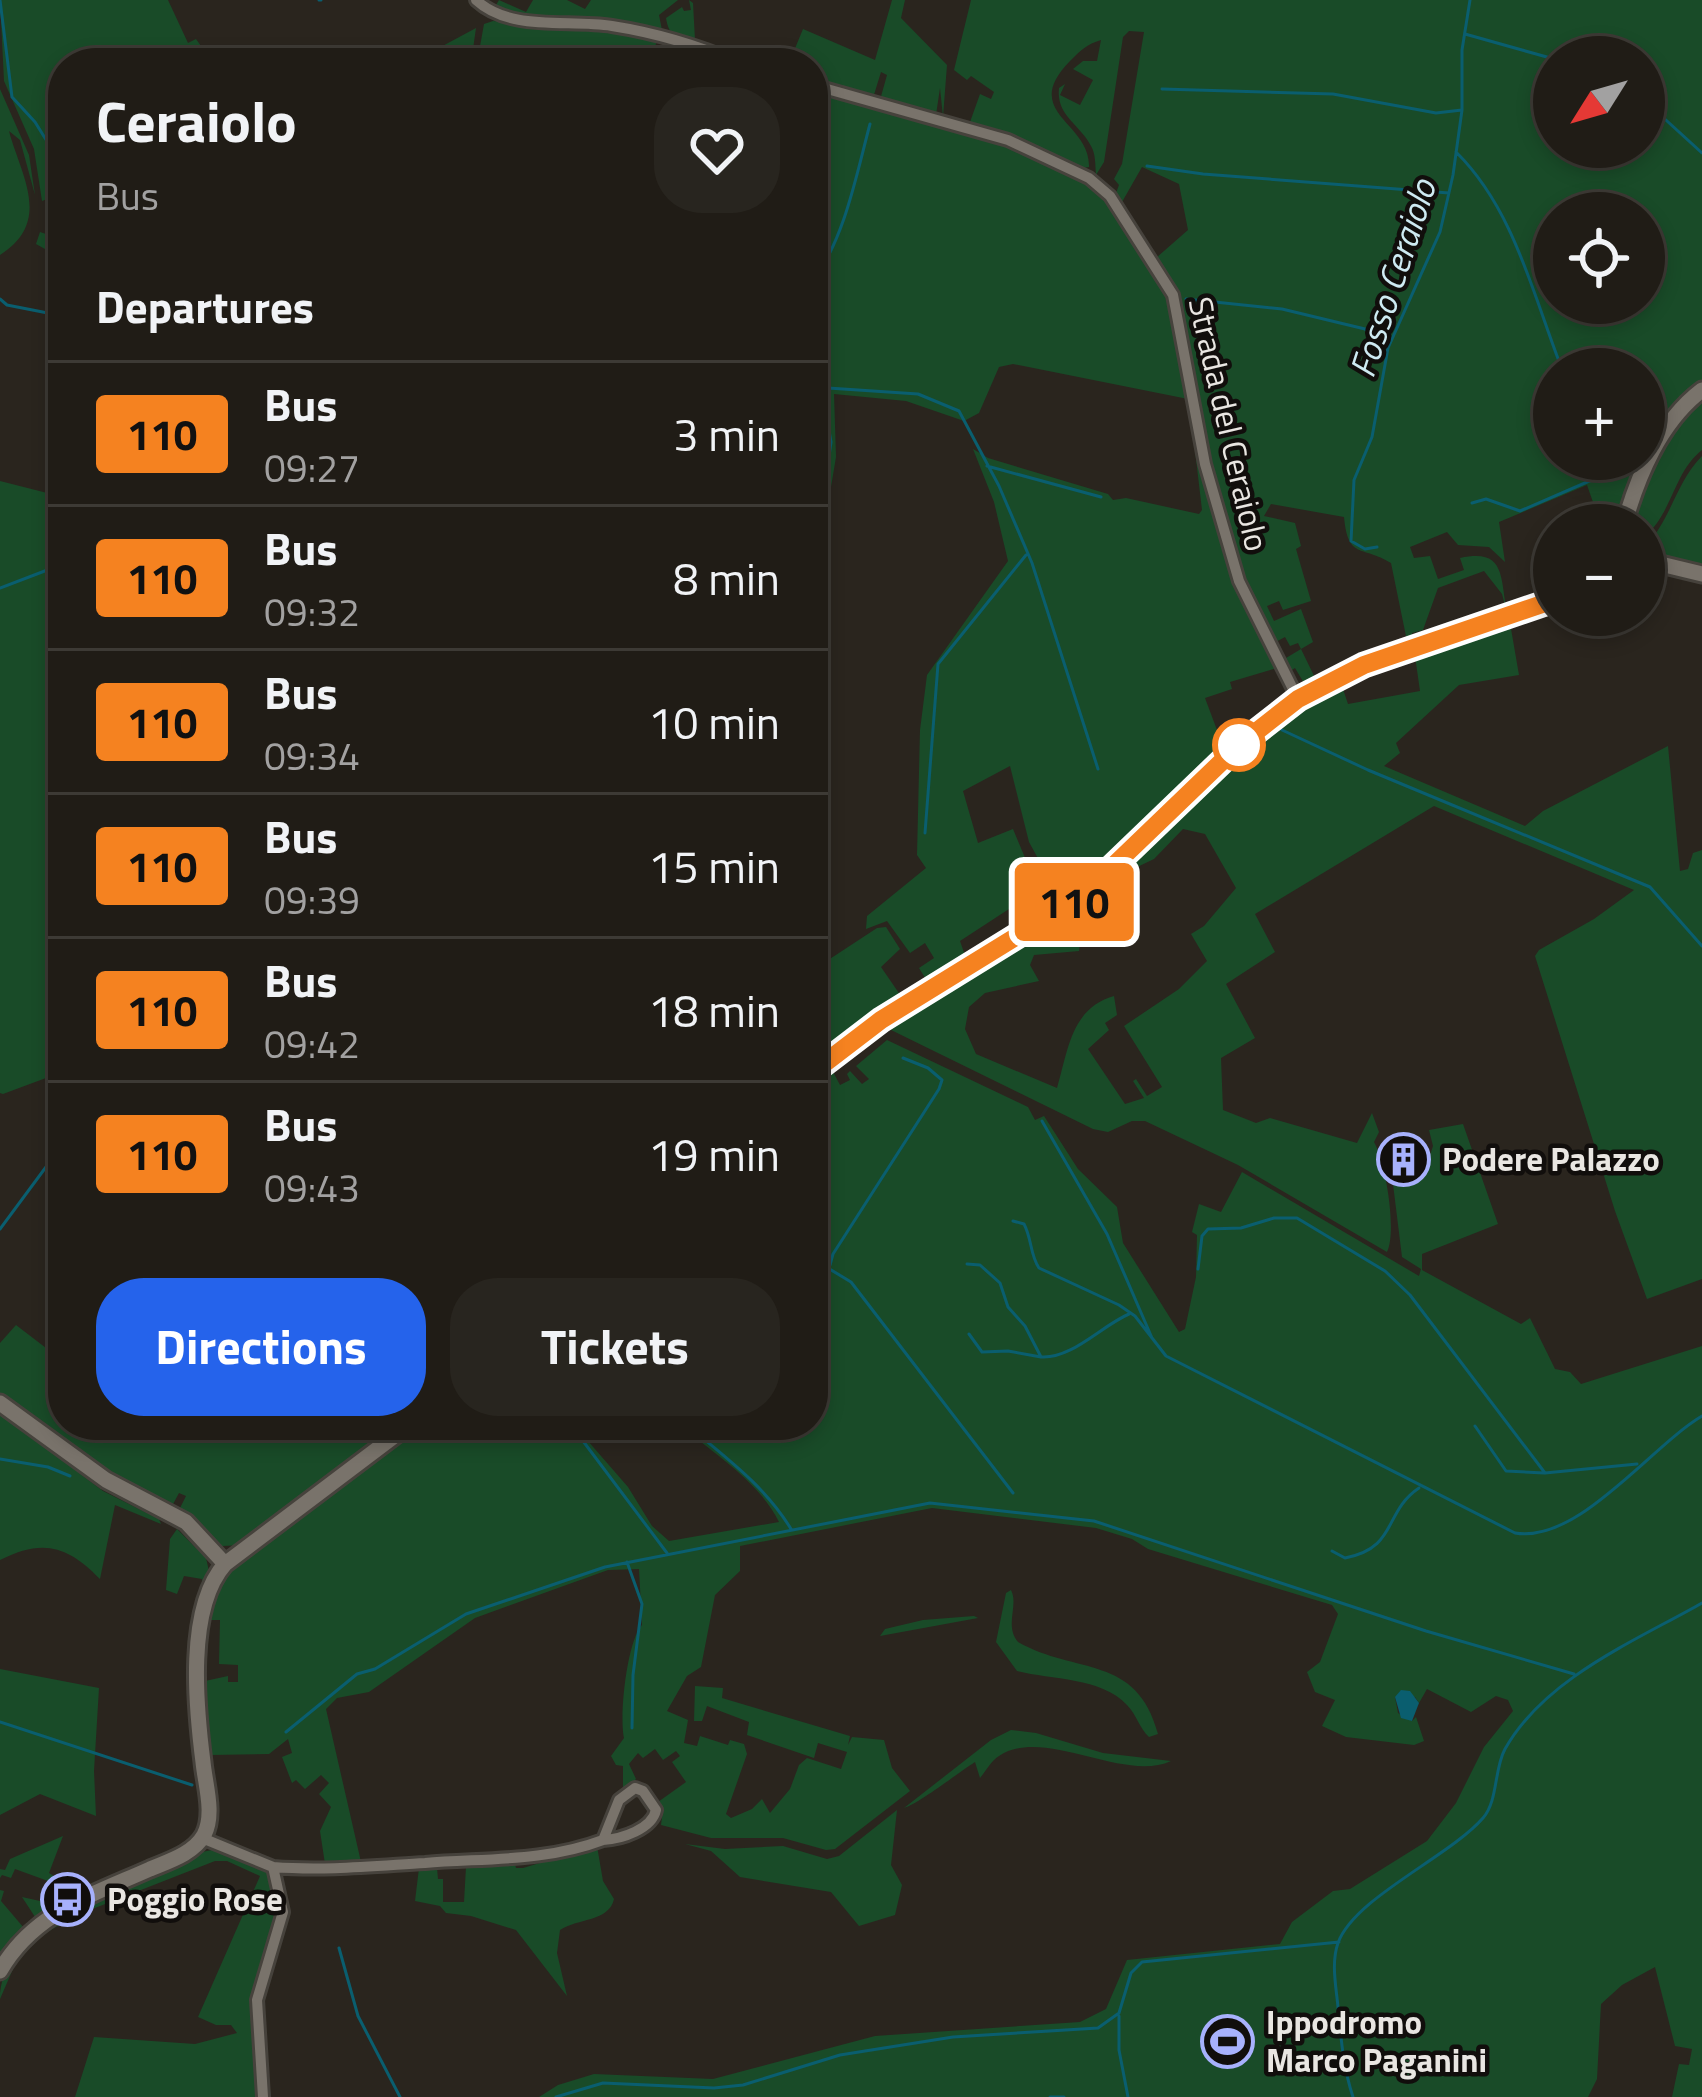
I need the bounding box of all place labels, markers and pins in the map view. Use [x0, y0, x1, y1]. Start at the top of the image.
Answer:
unlabelled marker [1214, 720, 1264, 770]
building icon: Podere Palazzo [1375, 1131, 1431, 1187]
place label: Podere Palazzo [1442, 1134, 1660, 1184]
bus stop icon: Poggio Rose [40, 1871, 96, 1927]
place label: Poggio Rose [107, 1874, 283, 1924]
place label: Ippodromo Marco Paganini [1266, 1997, 1487, 2085]
sports icon: Ippodromo Marco Paganini [1199, 2013, 1255, 2069]

